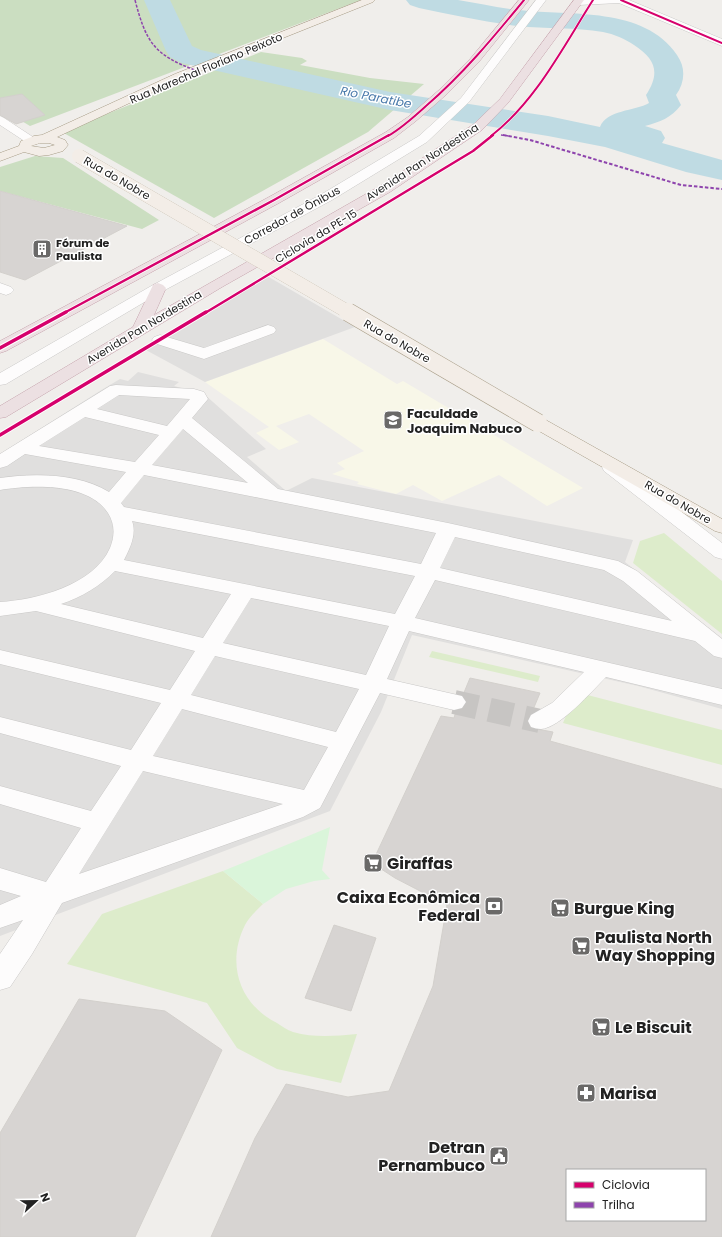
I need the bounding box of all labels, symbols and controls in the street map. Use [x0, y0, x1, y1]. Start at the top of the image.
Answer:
street label: Rua Marechal Floriano Peixoto [127, 28, 285, 108]
water label: Rio Paratibe [339, 82, 414, 112]
street label: Avenida Pan Nordestina [362, 119, 482, 205]
street label: Rua do Nobre [81, 152, 153, 204]
street label: Corredor de Ônibus [241, 182, 343, 248]
street label: Ciclovia da PE-15 [272, 205, 360, 267]
place label: Fórum de Paulista [56, 235, 110, 264]
building icon: Fórum de Paulista [31, 238, 53, 260]
street label: Avenida Pan Nordestina [83, 286, 205, 368]
street label: Rua do Nobre [361, 315, 433, 367]
place label: Faculdade Joaquim Nabuco [407, 404, 522, 438]
school or university icon: Faculdade Joaquim Nabuco [382, 409, 404, 431]
street label: Rua do Nobre [642, 476, 714, 528]
supermarket icon: Giraffas [362, 852, 384, 874]
place label: Giraffas [387, 852, 453, 875]
place label: Caixa Econômica Federal [337, 886, 480, 927]
bank icon: Caixa Econômica Federal [483, 895, 505, 917]
supermarket icon: Burgue King [549, 897, 571, 919]
place label: Burgue King [574, 897, 675, 920]
place label: Paulista North Way Shopping [595, 926, 715, 967]
supermarket icon: Paulista North Way Shopping [570, 935, 592, 957]
supermarket icon: Le Biscuit [590, 1016, 612, 1038]
place label: Le Biscuit [615, 1016, 692, 1039]
pharmacy icon: Marisa [575, 1082, 597, 1104]
place label: Marisa [600, 1082, 657, 1105]
place label: Detran Pernambuco [378, 1136, 485, 1177]
public building icon: Detran Pernambuco [488, 1145, 510, 1167]
legend [566, 1169, 706, 1221]
text: Ciclovia [602, 1176, 650, 1193]
north arrow [16, 1181, 56, 1221]
text: N [36, 1190, 54, 1204]
text: Trilha [602, 1196, 635, 1213]

